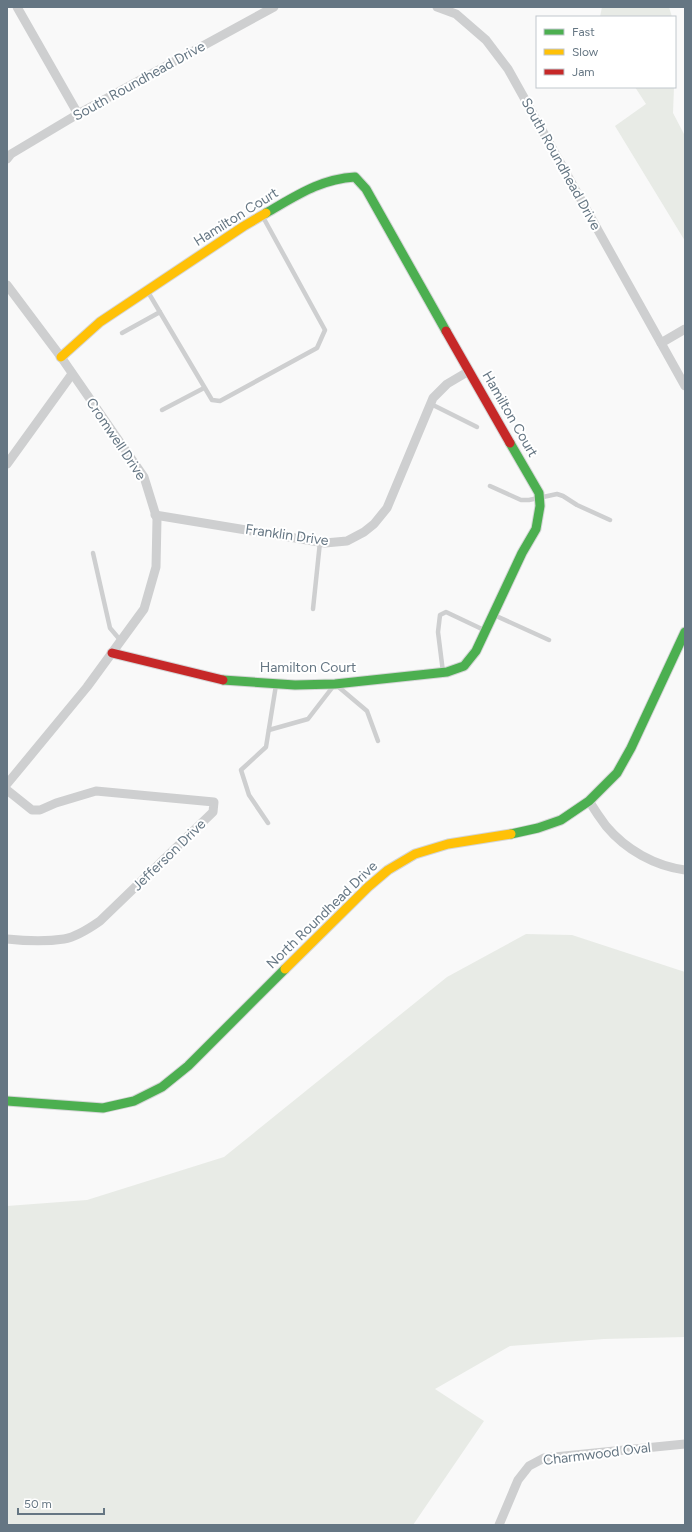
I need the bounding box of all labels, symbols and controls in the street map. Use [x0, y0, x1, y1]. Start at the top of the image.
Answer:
legend [536, 16, 676, 88]
text: Fast [572, 25, 595, 39]
street label: South Roundhead Drive [70, 37, 208, 124]
text: Slow [572, 45, 599, 59]
text: Jam [572, 65, 595, 79]
street label: South Roundhead Drive [518, 95, 605, 233]
street label: Hamilton Court [191, 184, 281, 250]
street label: Hamilton Court [478, 368, 542, 460]
street label: Cromwell Drive [82, 395, 150, 484]
street label: Franklin Drive [244, 521, 330, 549]
street label: Hamilton Court [260, 659, 356, 676]
street label: Jefferson Drive [129, 815, 210, 894]
street label: North Roundhead Drive [263, 857, 381, 972]
street label: Charmwood Oval [542, 1439, 652, 1469]
scale bar [18, 1490, 104, 1516]
text: 50 m [24, 1497, 52, 1511]

